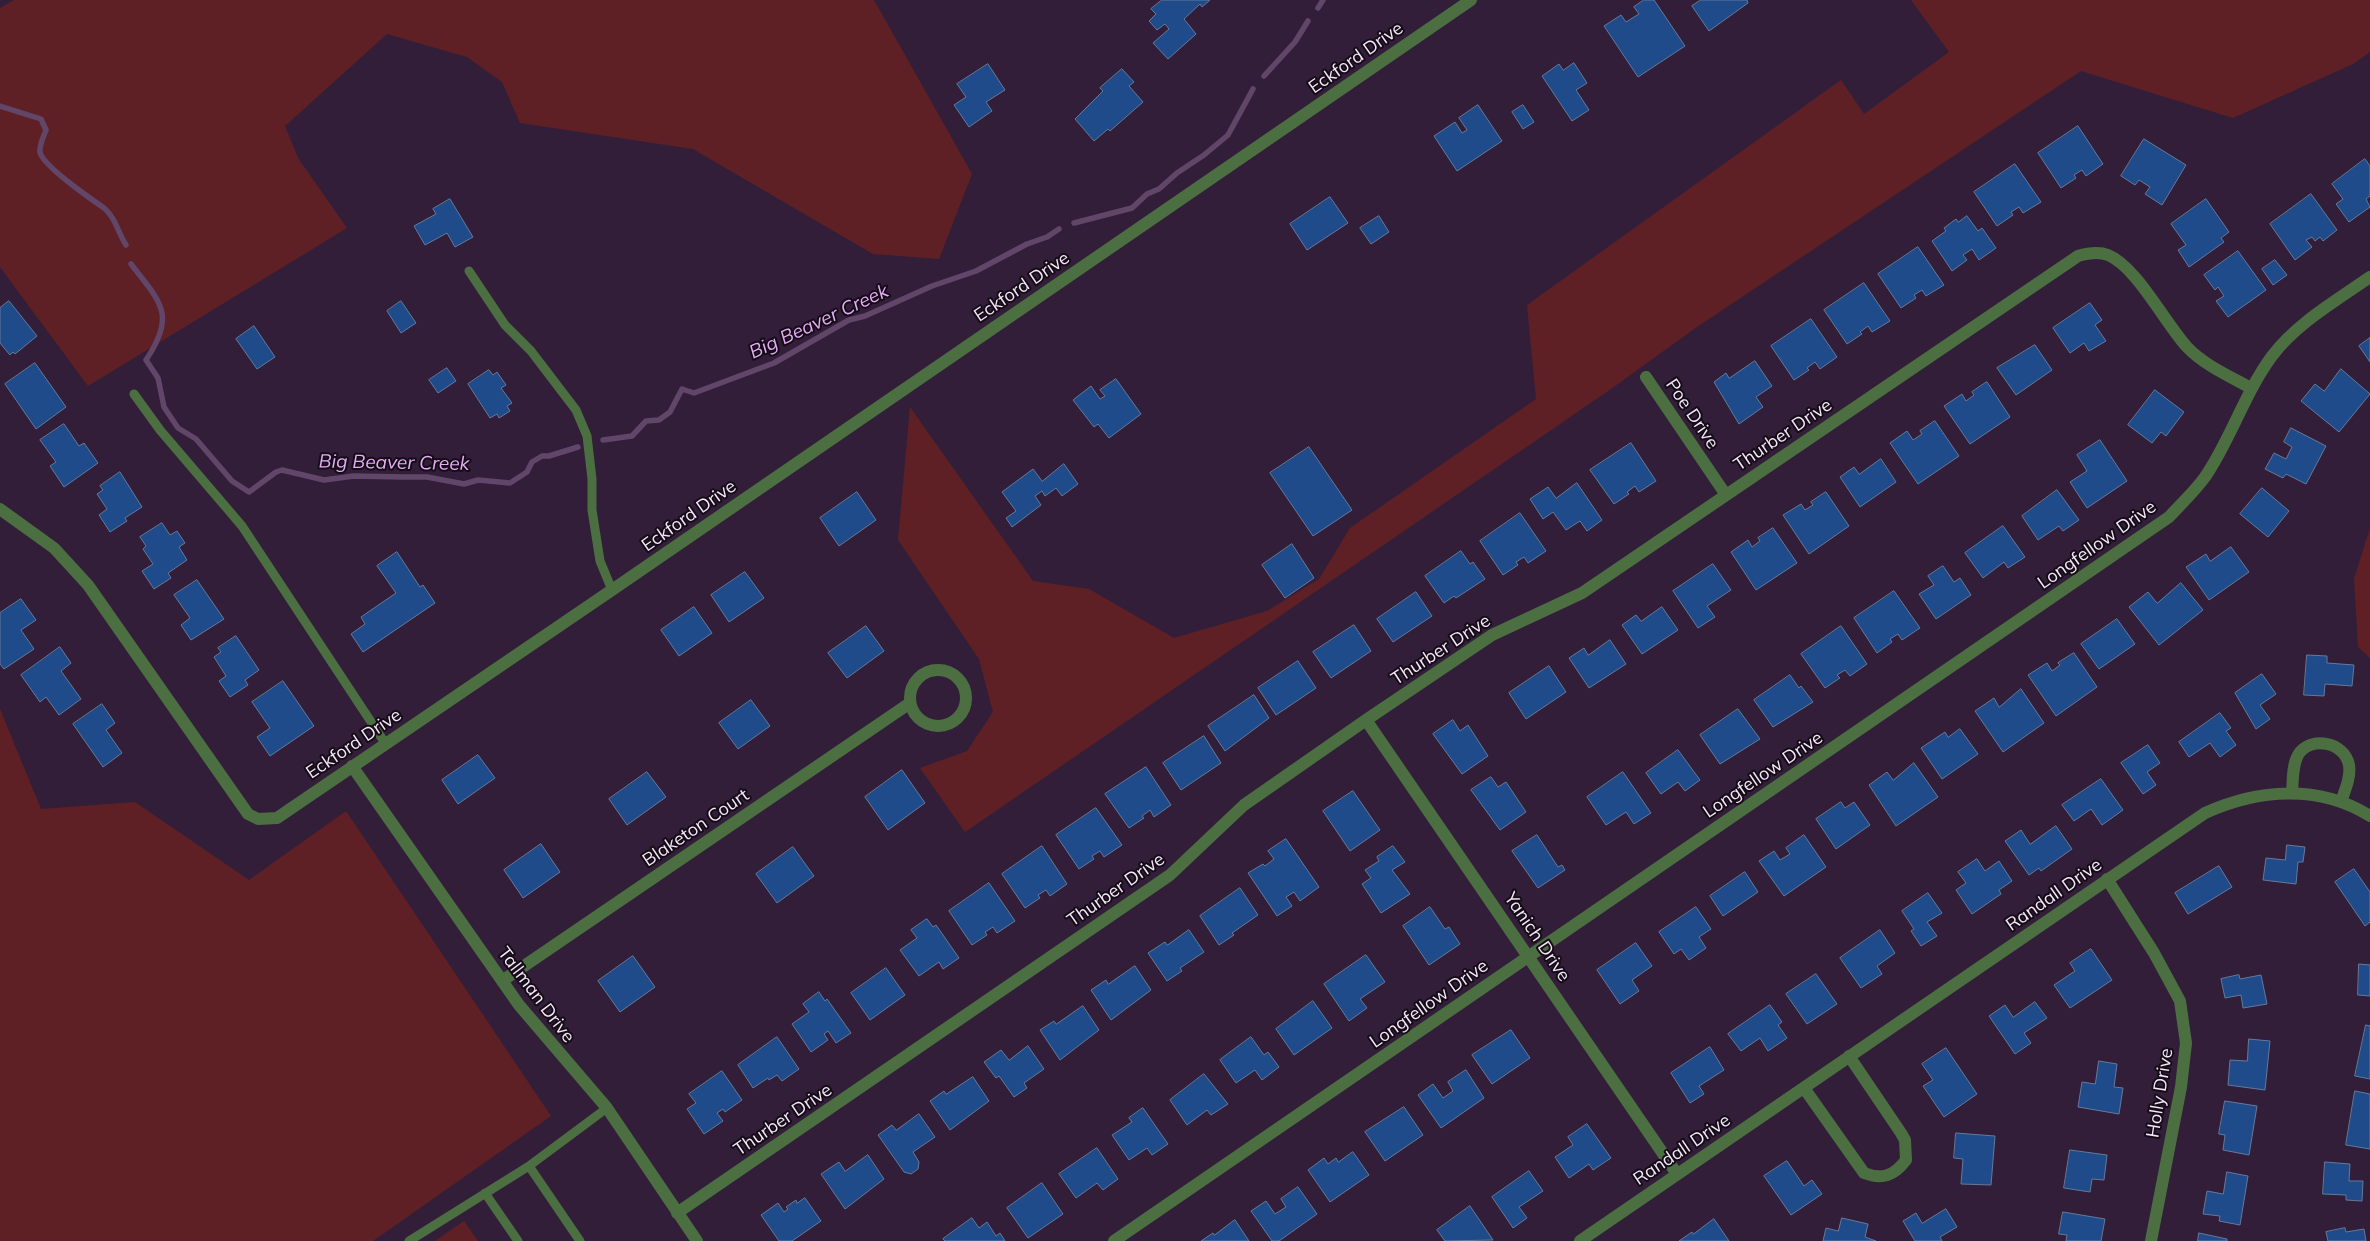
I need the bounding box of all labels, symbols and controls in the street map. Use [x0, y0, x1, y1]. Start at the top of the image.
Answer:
street label: Eckford Drive [1305, 18, 1407, 98]
street label: Eckford Drive [970, 247, 1074, 327]
water label: Big Beaver Creek [746, 280, 892, 364]
street label: Poe Drive [1661, 375, 1723, 453]
street label: Thurber Drive [1730, 394, 1836, 476]
water label: Big Beaver Creek [318, 450, 470, 476]
street label: Eckford Drive [638, 476, 740, 556]
street label: Longfellow Drive [2034, 496, 2160, 594]
street label: Thurber Drive [1387, 610, 1495, 690]
street label: Eckford Drive [302, 704, 406, 784]
street label: Longfellow Drive [1699, 727, 1827, 823]
street label: Blaketon Court [639, 785, 753, 871]
street label: Thurber Drive [1063, 849, 1169, 931]
street label: Randall Drive [2002, 854, 2106, 936]
street label: Yanich Drive [1499, 888, 1575, 986]
street label: Tallman Drive [493, 943, 579, 1047]
street label: Longfellow Drive [1366, 955, 1492, 1053]
street label: Holly Drive [2142, 1047, 2178, 1139]
street label: Thurber Drive [730, 1079, 836, 1161]
street label: Randall Drive [1629, 1110, 1735, 1190]

